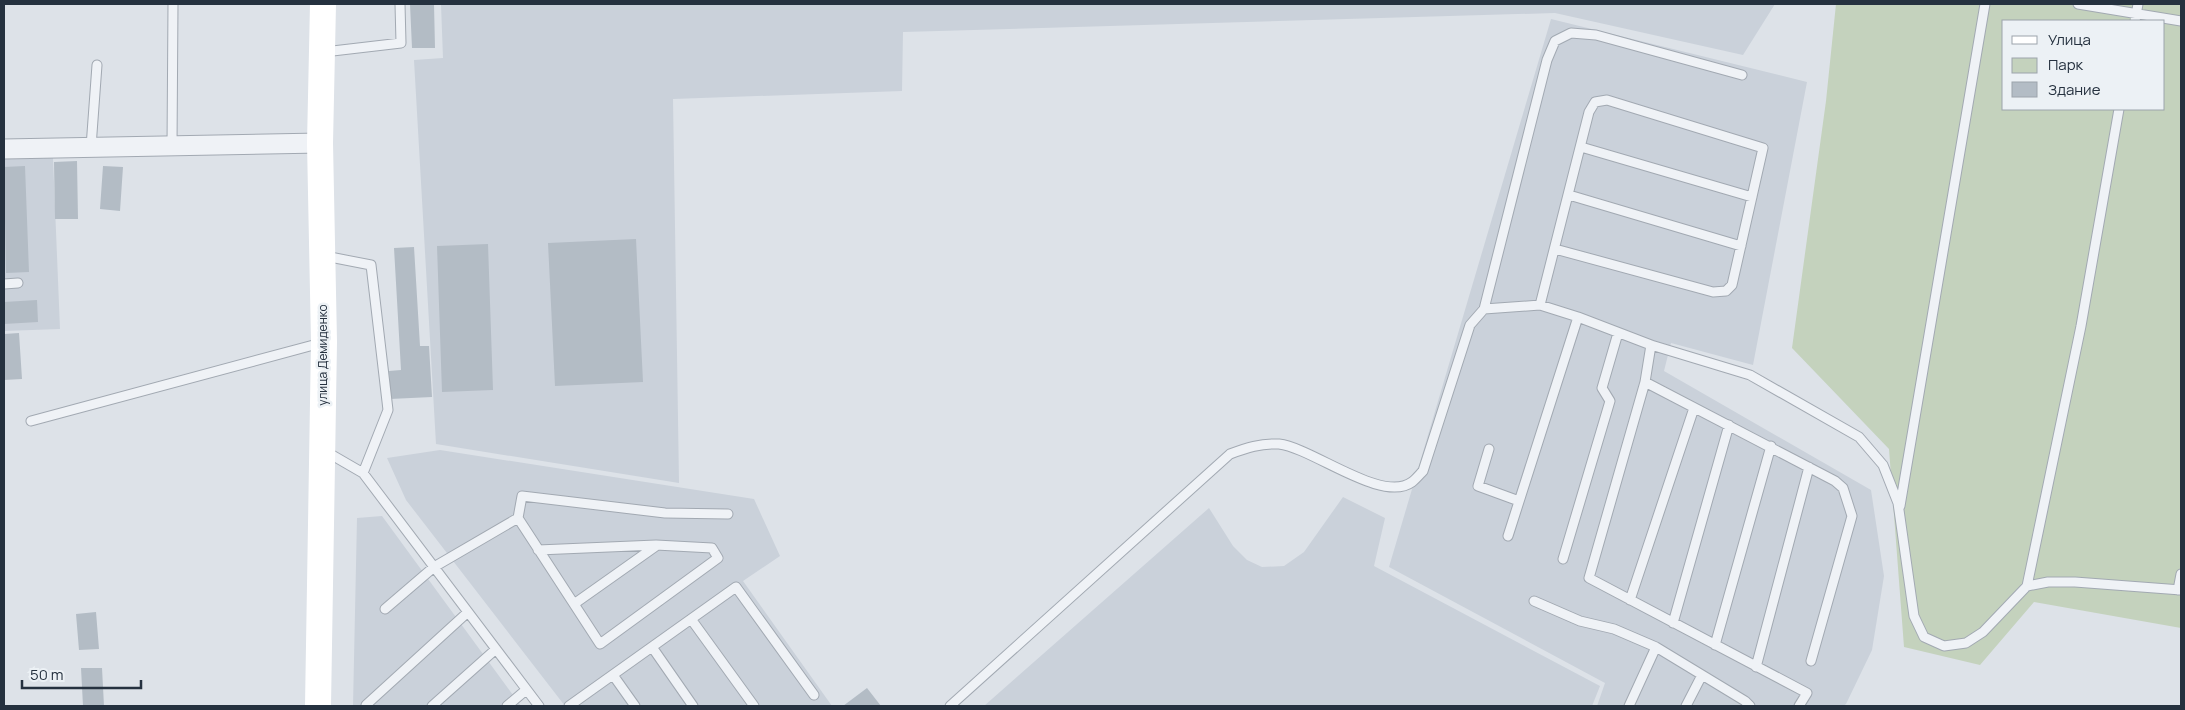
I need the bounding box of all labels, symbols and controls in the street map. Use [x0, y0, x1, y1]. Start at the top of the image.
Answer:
legend [2002, 20, 2165, 110]
text: Улица [2048, 29, 2091, 50]
text: Парк [2048, 54, 2084, 75]
text: Здание [2048, 79, 2101, 100]
street label: улица Демиденко [314, 304, 331, 406]
scale bar [22, 658, 141, 690]
text: 50 m [30, 664, 64, 685]

